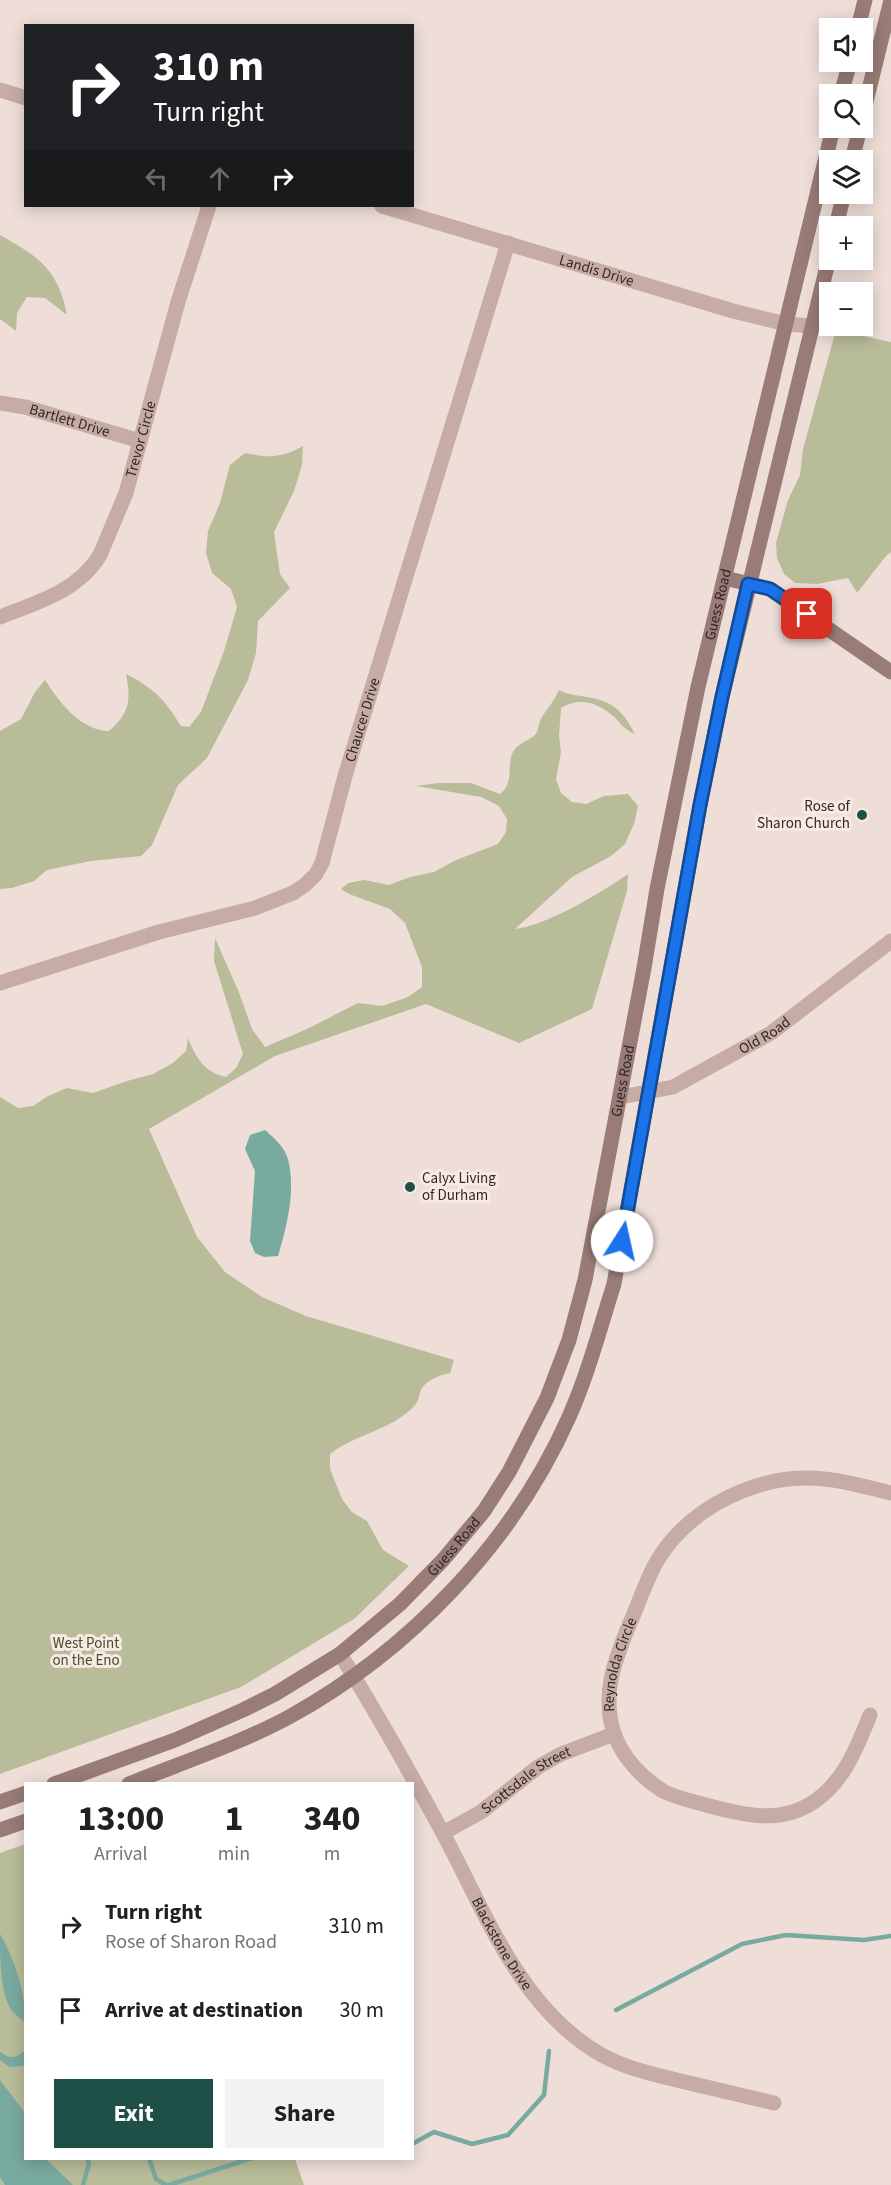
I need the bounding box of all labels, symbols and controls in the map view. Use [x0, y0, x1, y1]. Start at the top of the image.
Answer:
map controls [819, 18, 873, 336]
button: sound [819, 18, 873, 72]
text: 310 m [153, 37, 264, 97]
icon: right [54, 48, 132, 126]
button: search [819, 84, 873, 138]
text: Turn right [153, 93, 264, 132]
button: layers [819, 150, 873, 204]
icon: left [140, 162, 173, 195]
icon: ahead [203, 162, 236, 195]
icon: right [266, 162, 299, 195]
button: + [819, 216, 873, 270]
street label: Landis Drive [557, 250, 636, 292]
button: − [819, 282, 873, 336]
street label: Bartlett Drive [27, 399, 113, 443]
street label: Trevor Circle [121, 399, 162, 480]
street label: Guess Road [700, 567, 737, 642]
pin [781, 588, 832, 639]
icon: arrive [790, 597, 823, 630]
street label: Chaucer Drive [340, 675, 385, 765]
place label: Rose of Sharon Church [757, 796, 851, 834]
marker: Rose of Sharon Church [855, 808, 869, 822]
street label: Old Road [735, 1012, 795, 1060]
street label: Guess Road [606, 1043, 640, 1119]
place label: Calyx Living of Durham [422, 1168, 496, 1206]
marker: Calyx Living of Durham [403, 1180, 417, 1194]
position arrow [590, 1209, 654, 1273]
street label: Guess Road [422, 1513, 486, 1581]
street label: Reynolda Circle [599, 1614, 642, 1712]
park label: West Point on the Eno [52, 1633, 120, 1671]
street label: Scottsdale Street [477, 1741, 574, 1819]
text: 13:00 [77, 1793, 164, 1844]
text: 1 [224, 1793, 243, 1844]
text: 340 [304, 1793, 361, 1844]
text: Arrival [94, 1840, 148, 1868]
text: min [218, 1840, 250, 1868]
text: m [324, 1840, 340, 1868]
street label: Blackstone Drive [466, 1894, 537, 1995]
text: Turn right [105, 1896, 202, 1928]
icon: right [54, 1910, 87, 1943]
text: 310 m [329, 1910, 384, 1942]
text: Rose of Sharon Road [105, 1928, 277, 1956]
icon: arrive [54, 1994, 87, 2027]
text: Arrive at destination [105, 1994, 303, 2026]
text: 30 m [339, 1994, 384, 2026]
button: Exit [54, 2079, 213, 2148]
button: Share [225, 2079, 384, 2148]

